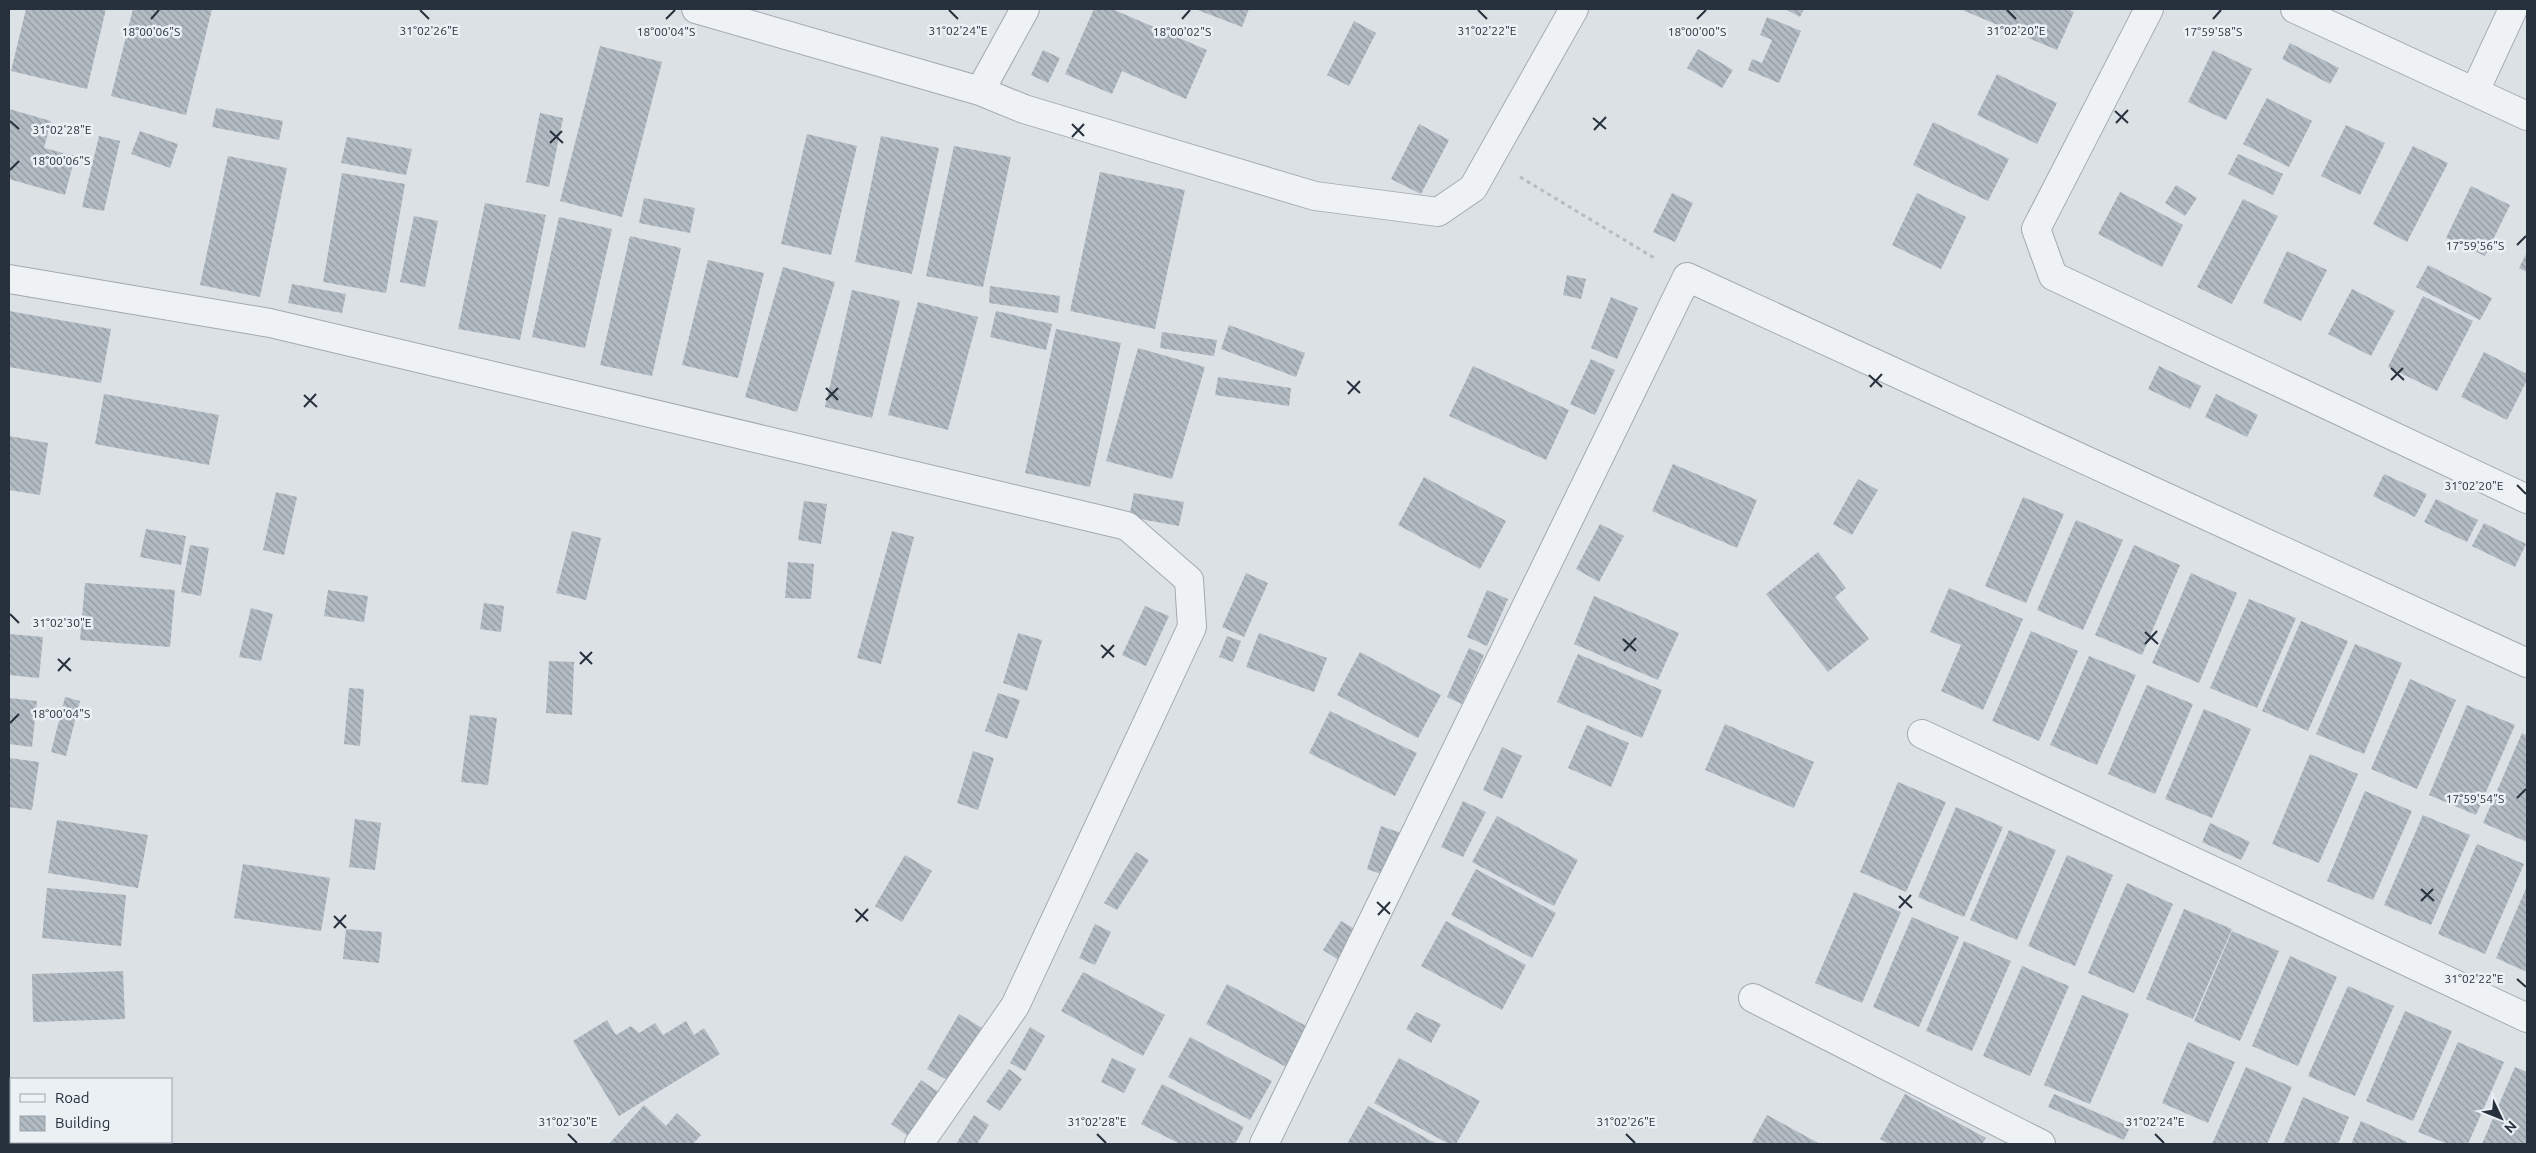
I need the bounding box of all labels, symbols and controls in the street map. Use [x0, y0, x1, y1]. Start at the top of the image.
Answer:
text: 31°02'26"E [400, 24, 459, 37]
text: 31°02'24"E [929, 24, 988, 37]
text: 31°02'22"E [1458, 24, 1517, 37]
text: 31°02'20"E [1987, 24, 2046, 37]
text: 18°00'06"S [122, 25, 180, 38]
text: 18°00'04"S [637, 25, 695, 38]
text: 18°00'02"S [1153, 25, 1211, 38]
text: 18°00'00"S [1668, 25, 1726, 38]
text: 17°59'58"S [2184, 25, 2242, 38]
text: 31°02'28"E [33, 123, 92, 136]
text: 18°00'06"S [32, 154, 90, 167]
text: 17°59'56"S [2446, 239, 2504, 252]
text: 31°02'20"E [2445, 479, 2504, 492]
text: 31°02'30"E [33, 616, 92, 629]
text: 18°00'04"S [32, 707, 90, 720]
text: 17°59'54"S [2446, 792, 2504, 805]
text: 31°02'22"E [2445, 972, 2504, 985]
legend [10, 1078, 172, 1143]
text: Road [55, 1089, 90, 1106]
north arrow [2476, 1093, 2526, 1143]
text: Building [55, 1114, 110, 1131]
text: 31°02'30"E [539, 1115, 598, 1128]
text: 31°02'28"E [1068, 1115, 1127, 1128]
text: 31°02'26"E [1597, 1115, 1656, 1128]
text: 31°02'24"E [2126, 1115, 2185, 1128]
text: N [2501, 1118, 2520, 1136]

